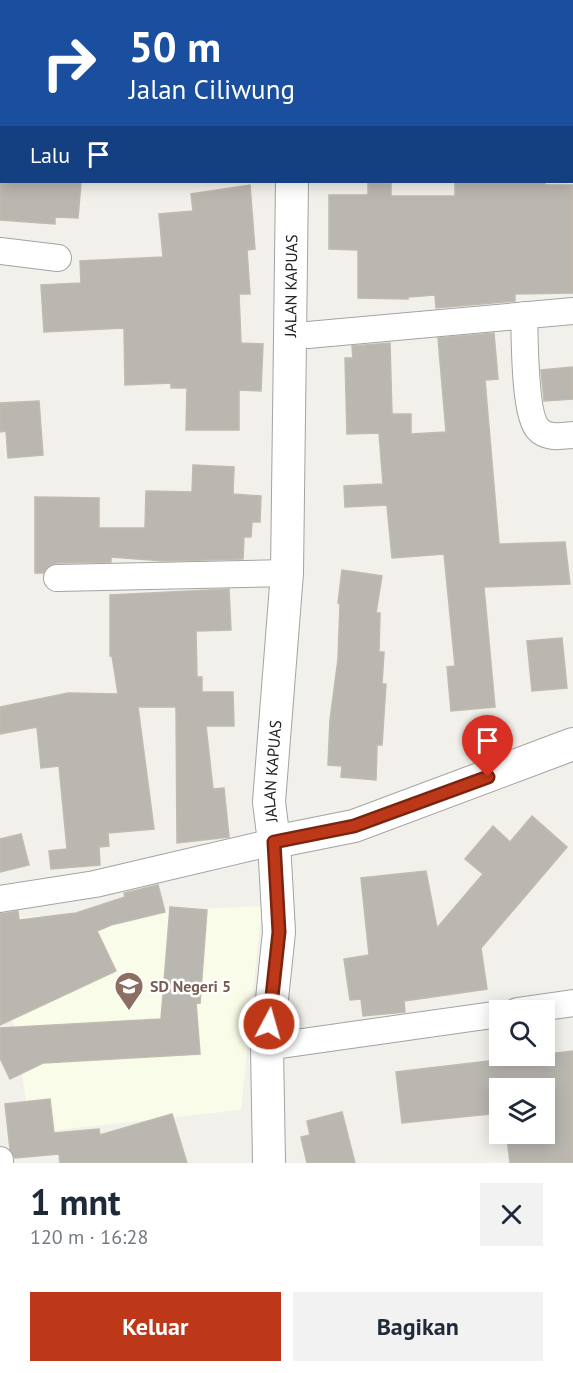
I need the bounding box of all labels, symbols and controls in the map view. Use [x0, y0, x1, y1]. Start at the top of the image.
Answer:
text: 50 m [129, 19, 221, 74]
icon: right [30, 24, 108, 102]
text: Jalan Ciliwung [129, 72, 295, 106]
icon: arrive [82, 138, 115, 171]
text: Lalu [30, 141, 70, 169]
street label: JALAN KAPUAS [280, 234, 301, 338]
pin [462, 715, 513, 777]
street label: JALAN KAPUAS [259, 719, 285, 825]
icon: arrive [471, 724, 504, 757]
school or university icon: SD Negeri 5 [113, 970, 145, 1012]
place label: SD Negeri 5 [150, 976, 231, 996]
position arrow [237, 992, 301, 1056]
map controls [489, 1000, 555, 1144]
button: search [489, 1000, 555, 1066]
button: layers [489, 1078, 555, 1144]
text: 1 mnt [30, 1178, 121, 1225]
button: close [480, 1183, 543, 1246]
text: 120 m · 16:28 [30, 1224, 148, 1250]
button: Keluar [30, 1292, 281, 1361]
button: Bagikan [293, 1292, 543, 1361]

